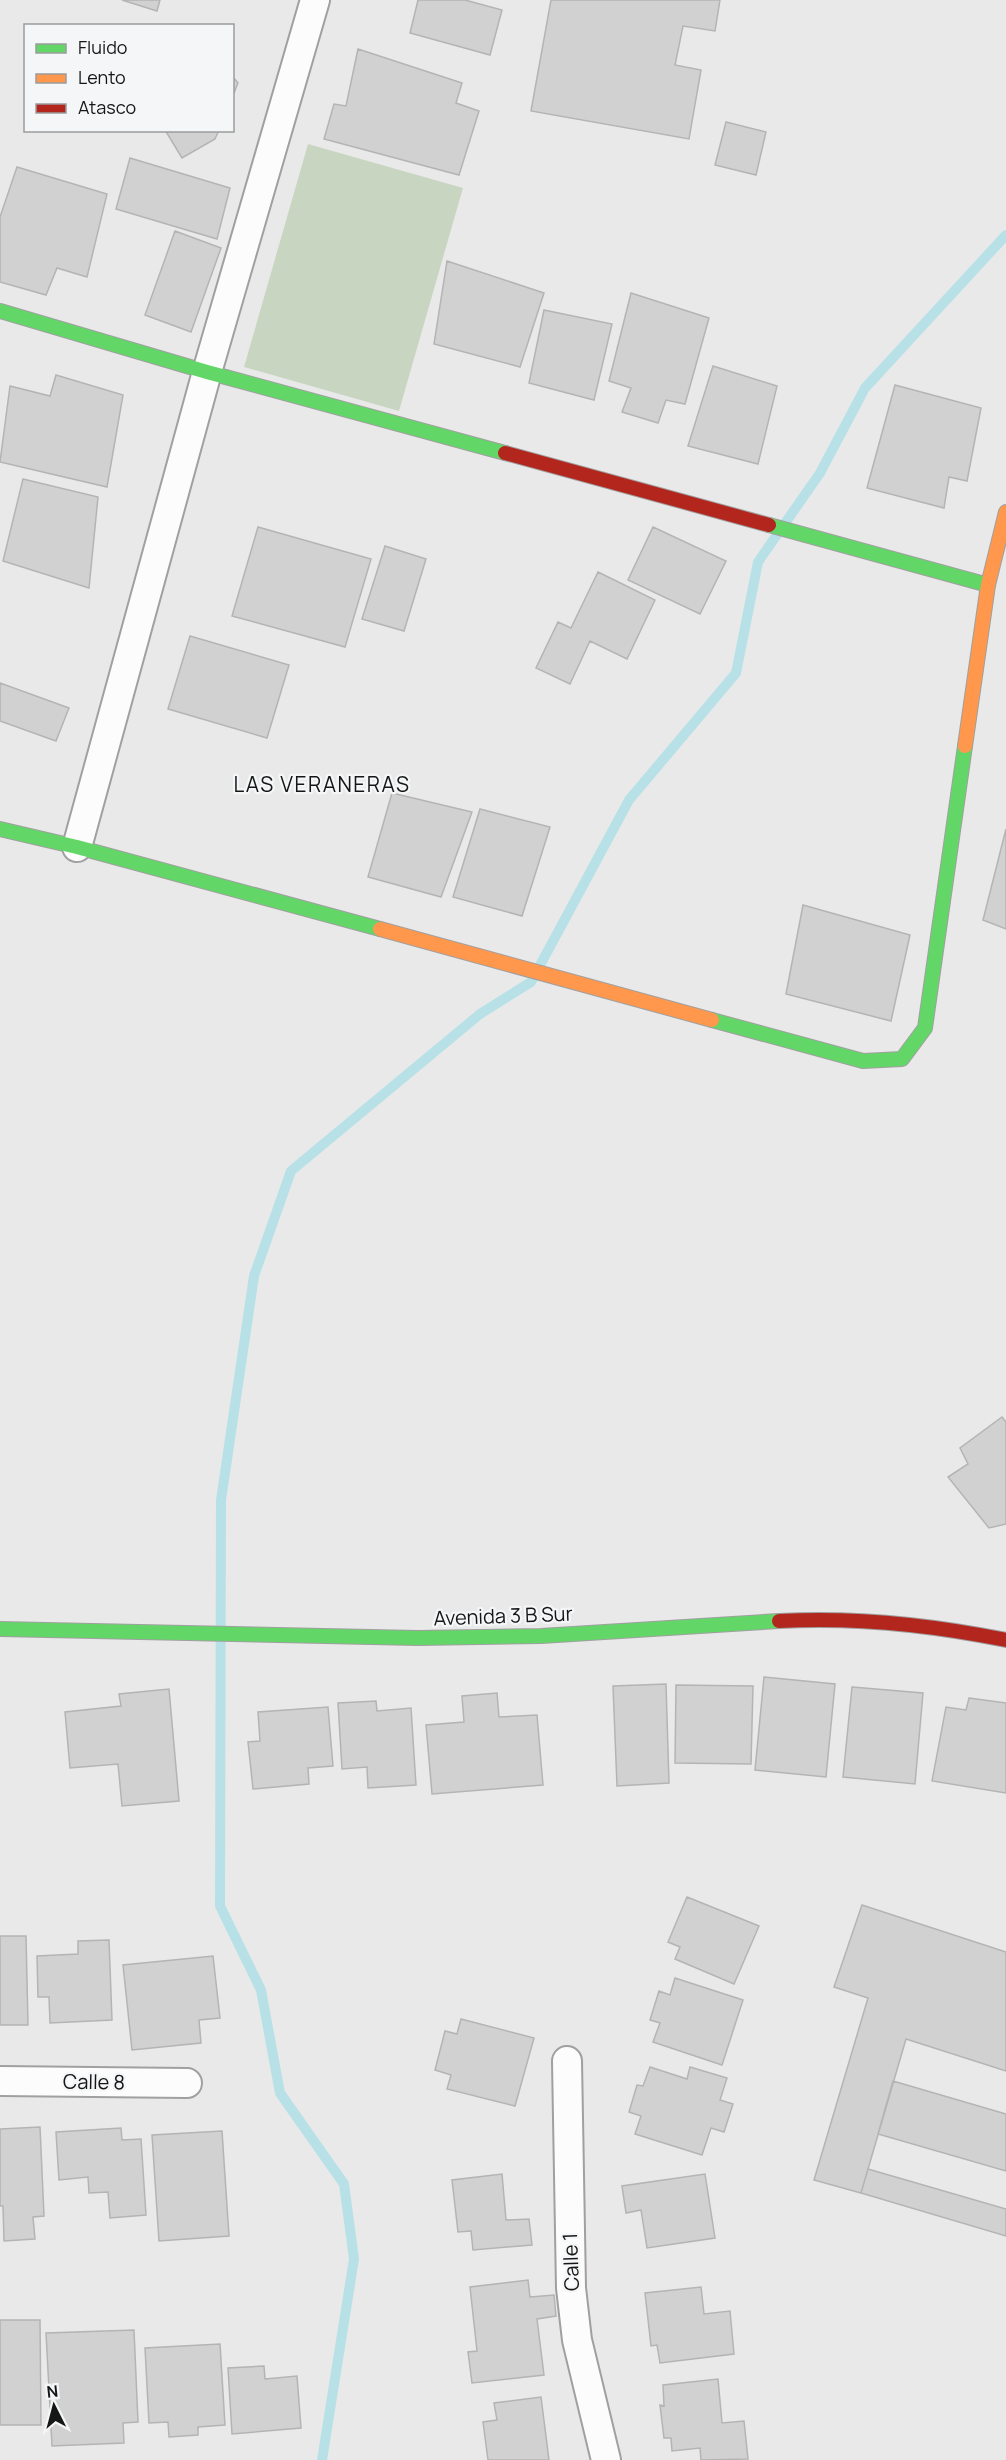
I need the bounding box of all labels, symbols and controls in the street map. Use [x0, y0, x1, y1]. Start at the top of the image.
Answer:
legend [24, 24, 234, 132]
text: Fluido [78, 35, 127, 59]
text: Lento [78, 65, 126, 89]
text: Atasco [78, 95, 136, 119]
district label: LAS VERANERAS [234, 770, 410, 798]
street label: Avenida 3 B Sur [433, 1600, 573, 1631]
street label: Calle 8 [63, 2067, 125, 2096]
street label: Calle 1 [556, 2232, 585, 2292]
north arrow [24, 2376, 84, 2436]
text: N [46, 2380, 59, 2403]

